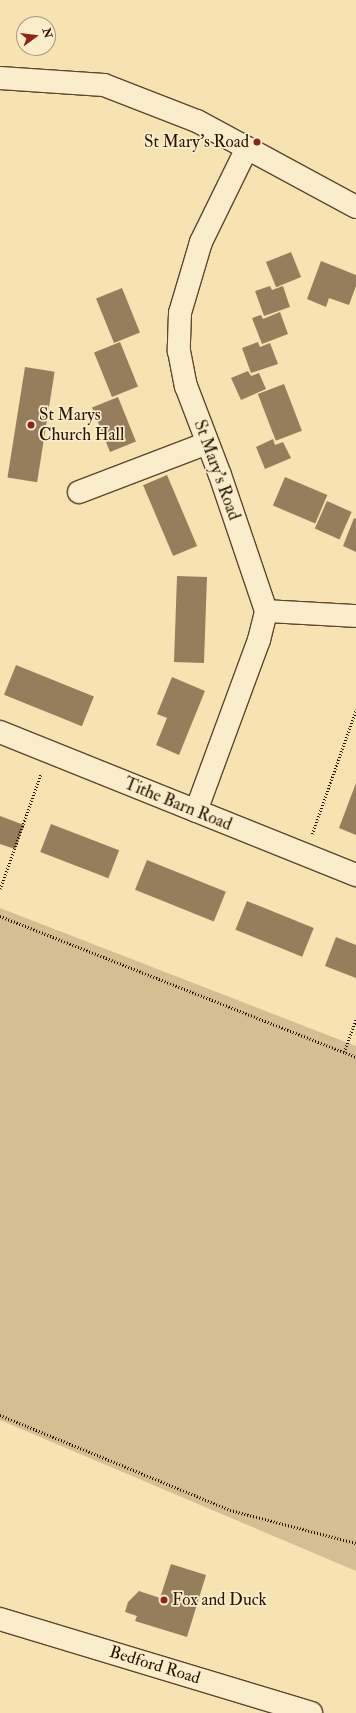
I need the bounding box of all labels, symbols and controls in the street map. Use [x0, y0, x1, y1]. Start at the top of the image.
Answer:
north arrow [16, 16, 56, 56]
text: N [40, 27, 55, 39]
place label: St Mary's Road [144, 132, 249, 152]
marker: St Mary's Road [252, 137, 262, 147]
place label: St Marys Church Hall [39, 405, 124, 445]
street label: St Mary's Road [189, 417, 245, 523]
marker: St Marys Church Hall [26, 420, 36, 430]
street label: Tithe Barn Road [121, 773, 235, 835]
place label: Fox and Duck [172, 1590, 267, 1610]
marker: Fox and Duck [159, 1595, 169, 1605]
street label: Bedford Road [107, 1642, 203, 1688]

